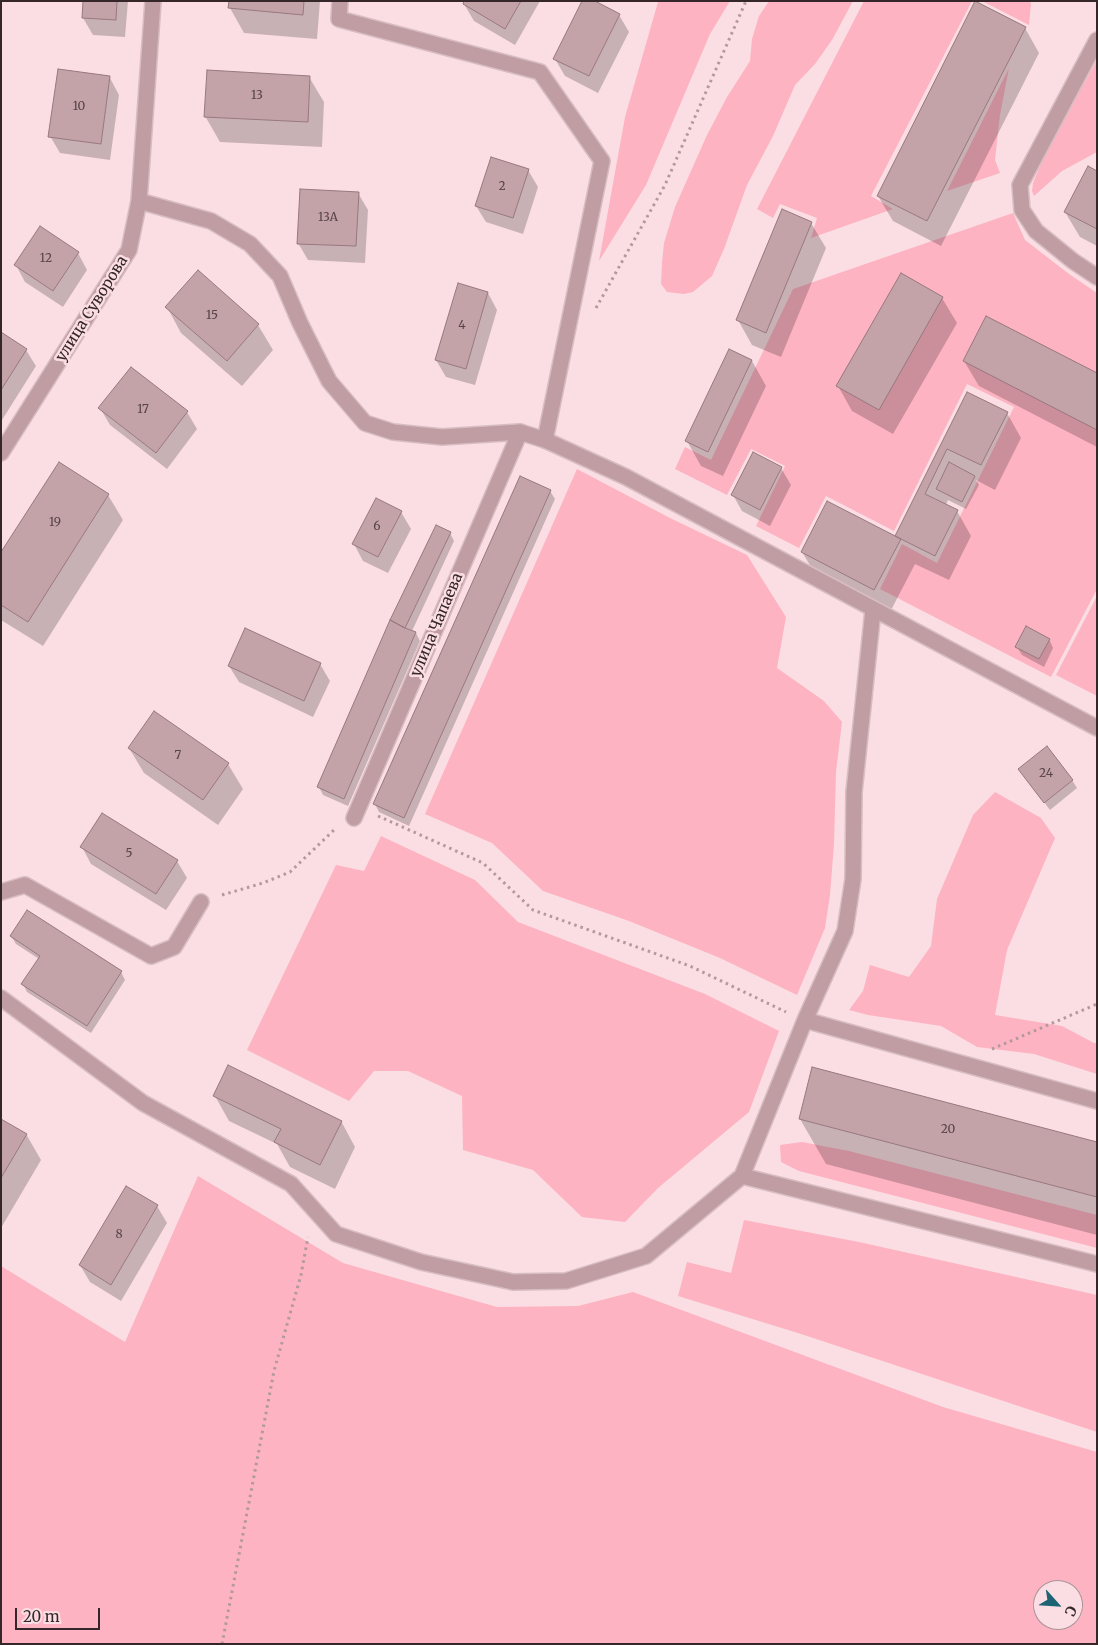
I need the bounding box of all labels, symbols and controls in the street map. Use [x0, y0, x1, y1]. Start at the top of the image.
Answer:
house number: 13 [251, 89, 263, 103]
house number: 10 [73, 100, 85, 114]
house number: 2 [498, 180, 506, 194]
house number: 13А [318, 211, 338, 225]
house number: 12 [40, 252, 52, 266]
street label: улица Суворова [52, 253, 132, 365]
house number: 15 [206, 309, 218, 323]
house number: 4 [458, 319, 466, 333]
house number: 17 [137, 403, 149, 417]
house number: 19 [49, 516, 61, 530]
house number: 6 [373, 520, 381, 534]
street label: улица Чапаева [407, 570, 467, 680]
house number: 7 [175, 749, 181, 763]
house number: 24 [1039, 767, 1053, 781]
house number: 5 [125, 847, 133, 861]
house number: 20 [941, 1123, 955, 1137]
house number: 8 [115, 1228, 123, 1242]
north arrow [1033, 1580, 1083, 1630]
scale bar [18, 1598, 102, 1630]
text: С [1060, 1603, 1081, 1619]
text: 20 m [23, 1607, 60, 1626]

